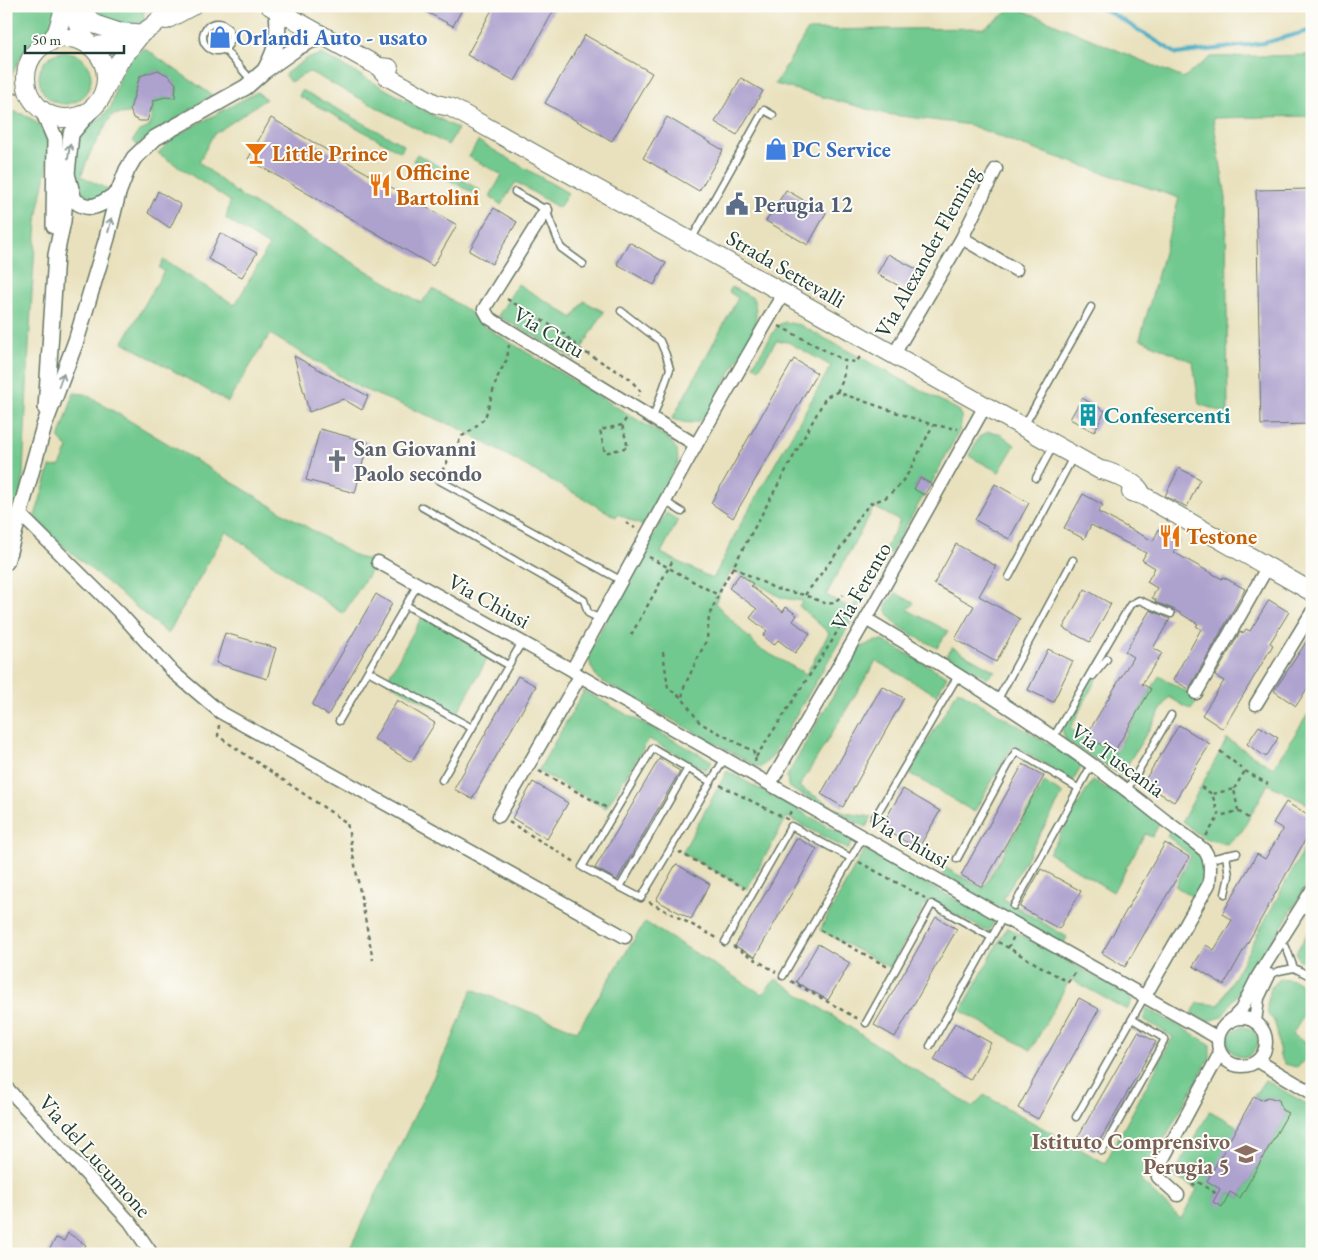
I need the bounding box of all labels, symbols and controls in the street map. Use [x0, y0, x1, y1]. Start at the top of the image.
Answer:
scale bar [25, 22, 124, 54]
place label: Orlandi Auto - usato [236, 23, 427, 52]
shop icon: Orlandi Auto - usato [207, 24, 233, 50]
text: 50 m [32, 30, 61, 49]
place label: PC Service [792, 135, 891, 164]
shop icon: PC Service [763, 136, 789, 162]
place label: Little Prince [272, 139, 388, 168]
bar icon: Little Prince [243, 140, 269, 166]
one-way arrow [64, 143, 74, 159]
place label: Officine Bartolini [396, 158, 480, 212]
street label: Via Alexander Fleming [868, 161, 986, 343]
restaurant icon: Officine Bartolini [367, 172, 393, 198]
place label: Perugia 12 [754, 190, 853, 219]
public building icon: Perugia 12 [724, 191, 750, 217]
one-way arrow [106, 218, 116, 234]
street label: Strada Settevalli [721, 223, 851, 315]
street label: Via Cutu [508, 299, 591, 365]
one-way arrow [57, 373, 66, 388]
place label: Confesercenti [1104, 401, 1231, 430]
building icon: Confesercenti [1075, 402, 1101, 428]
place label: San Giovanni Paolo secondo [354, 434, 482, 488]
church icon: San Giovanni Paolo secondo [324, 448, 350, 474]
place label: Testone [1186, 522, 1257, 551]
restaurant icon: Testone [1157, 523, 1183, 549]
street label: Via Ferento [824, 536, 898, 635]
street label: Via Chiusi [443, 567, 535, 635]
street label: Via Tuscania [1065, 716, 1171, 804]
street label: Via Chiusi [863, 805, 955, 875]
street label: Via del Lucumone [32, 1089, 158, 1224]
place label: Istituto Comprensivo Perugia 5 [1032, 1127, 1230, 1181]
school or university icon: Istituto Comprensivo Perugia 5 [1233, 1141, 1259, 1167]

